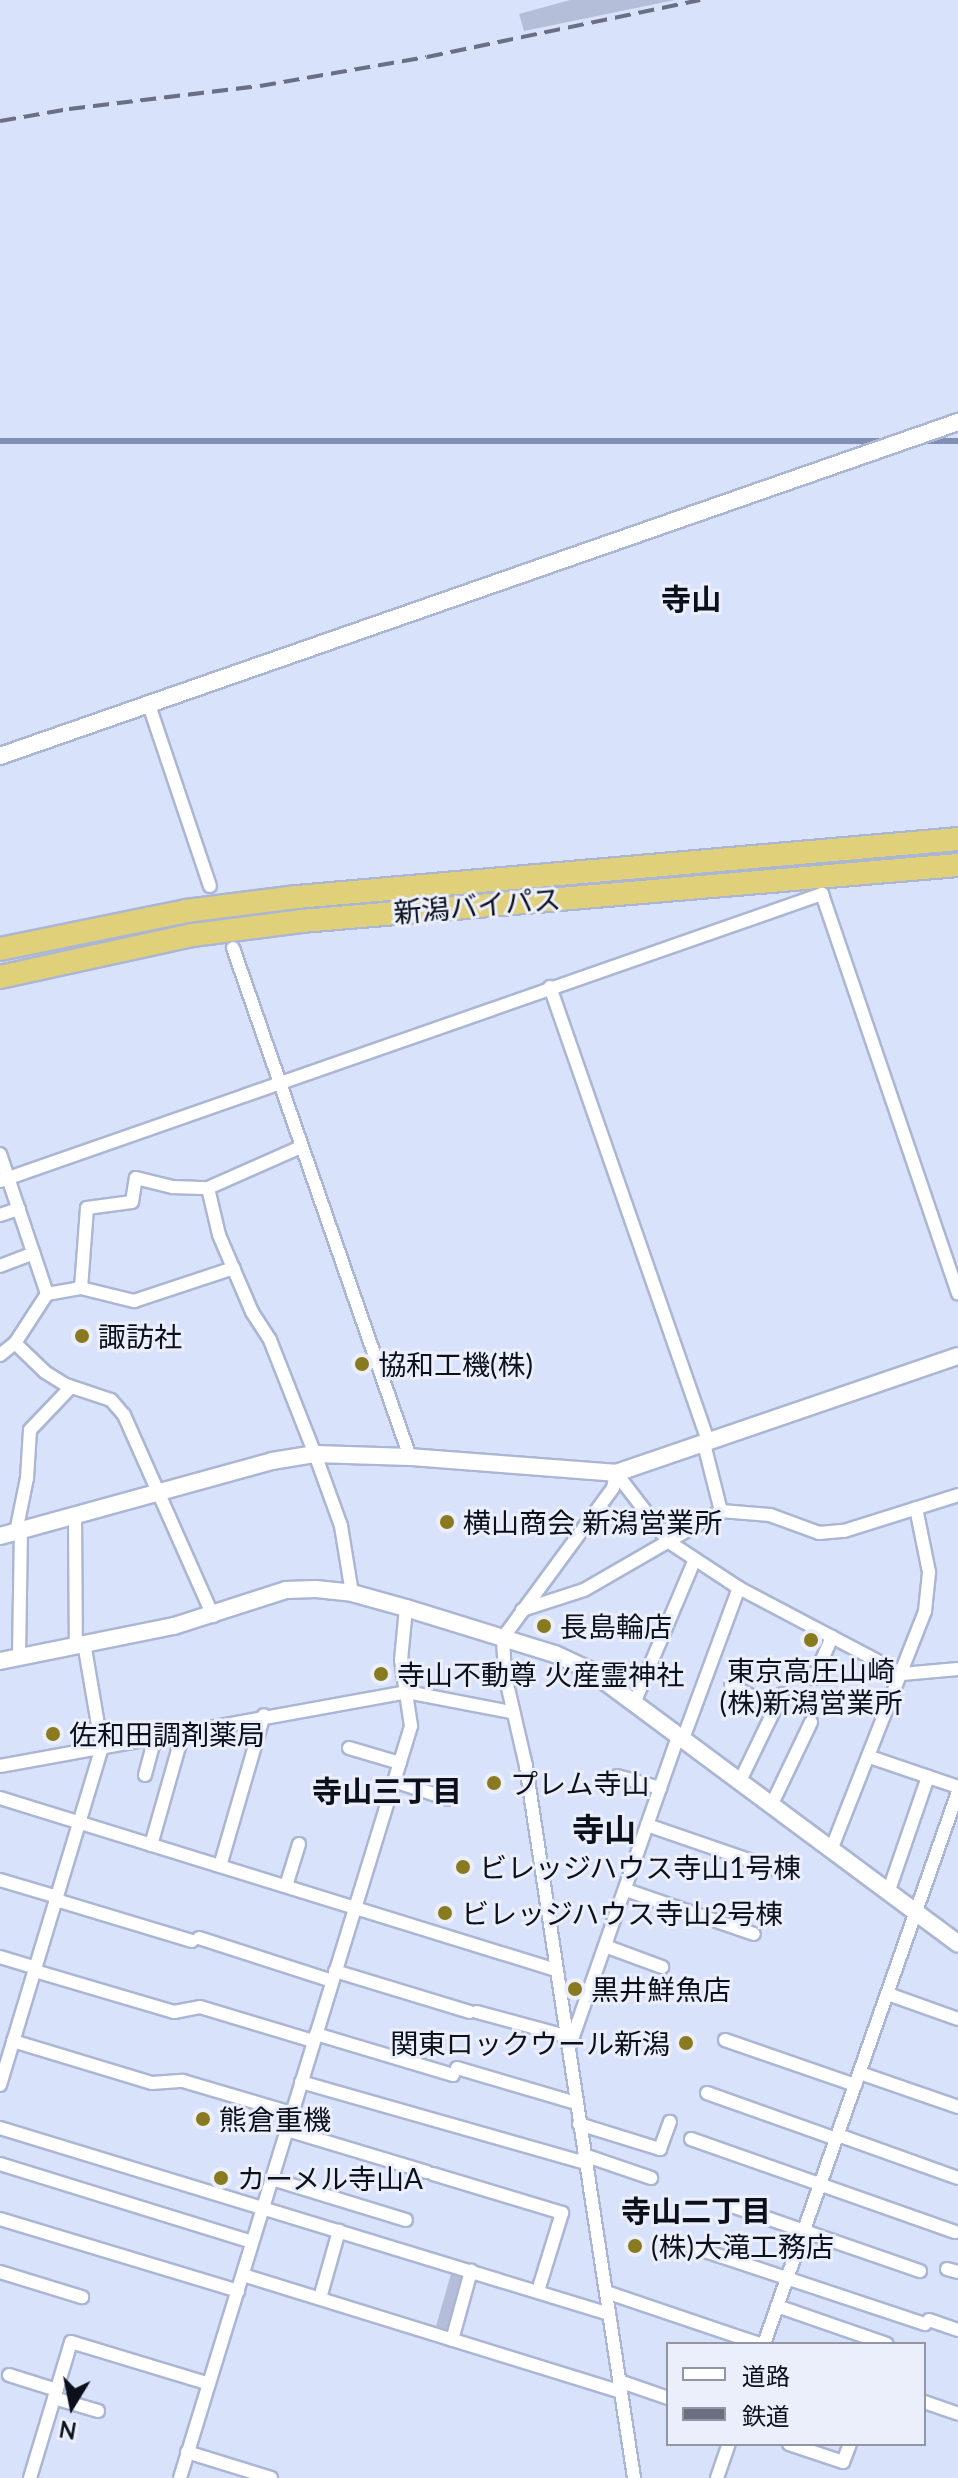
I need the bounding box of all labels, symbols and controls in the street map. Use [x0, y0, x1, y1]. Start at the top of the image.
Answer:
district label: 寺山 [661, 580, 721, 616]
street label: 新潟バイパス [392, 881, 562, 929]
place label: 諏訪社 [98, 1319, 182, 1353]
marker: 諏訪社 [73, 1327, 91, 1345]
place label: 協和工機(株) [378, 1347, 533, 1381]
marker: 協和工機(株) [353, 1355, 371, 1373]
place label: 横山商会 新潟営業所 [463, 1505, 722, 1539]
marker: 横山商会 新潟営業所 [438, 1513, 456, 1531]
place label: 長島輪店 [560, 1609, 672, 1643]
marker: 長島輪店 [535, 1617, 553, 1635]
marker: 東京高圧山崎 (株)新潟営業所 [802, 1631, 820, 1649]
place label: 東京高圧山崎 (株)新潟営業所 [720, 1653, 902, 1719]
place label: 寺山不動尊 火産霊神社 [397, 1657, 684, 1691]
marker: 寺山不動尊 火産霊神社 [372, 1665, 390, 1683]
place label: 佐和田調剤薬局 [69, 1717, 265, 1751]
marker: 佐和田調剤薬局 [44, 1725, 62, 1743]
place label: プレム寺山 [510, 1766, 650, 1800]
district label: 寺山三丁目 [312, 1772, 462, 1808]
marker: プレム寺山 [485, 1774, 503, 1792]
district label: 寺山 [572, 1810, 636, 1848]
place label: ビレッジハウス寺山1号棟 [479, 1850, 803, 1884]
marker: ビレッジハウス寺山1号棟 [454, 1858, 472, 1876]
place label: ビレッジハウス寺山2号棟 [461, 1896, 785, 1930]
marker: ビレッジハウス寺山2号棟 [436, 1904, 454, 1922]
place label: 黒井鮮魚店 [591, 1972, 731, 2006]
marker: 黒井鮮魚店 [566, 1980, 584, 1998]
place label: 関東ロックウール新潟 [390, 2026, 670, 2060]
marker: 関東ロックウール新潟 [677, 2034, 695, 2052]
place label: 熊倉重機 [219, 2102, 331, 2136]
marker: 熊倉重機 [194, 2110, 212, 2128]
place label: カーメル寺山A [237, 2161, 424, 2195]
marker: カーメル寺山A [212, 2169, 230, 2187]
district label: 寺山二丁目 [621, 2192, 771, 2228]
place label: (株)大滝工務店 [651, 2229, 834, 2263]
marker: (株)大滝工務店 [626, 2237, 644, 2255]
legend [666, 2342, 926, 2446]
text: 道路 [742, 2361, 790, 2390]
north arrow [32, 2366, 112, 2446]
text: 鉄道 [742, 2401, 790, 2430]
text: N [57, 2415, 78, 2445]

